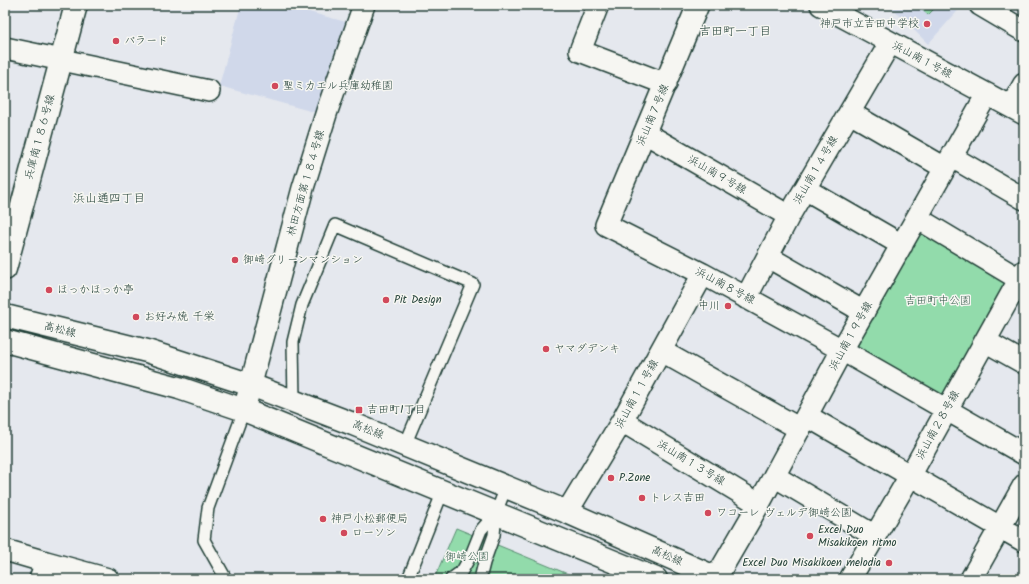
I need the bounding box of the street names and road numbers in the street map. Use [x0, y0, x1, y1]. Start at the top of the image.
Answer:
street label: 浜山南１号線 [889, 37, 955, 83]
street label: 浜山南７号線 [632, 81, 674, 149]
street label: 兵庫南１８６号線 [20, 92, 60, 182]
street label: 林田方面第１８４号線 [282, 128, 330, 238]
street label: 浜山南１４号線 [789, 132, 843, 208]
street label: 浜山南９号線 [684, 151, 750, 199]
street label: 浜山南８号線 [692, 263, 758, 309]
street label: 浜山南１９号線 [824, 298, 878, 374]
street label: 高松線 [42, 317, 78, 343]
street label: 浜山南１１号線 [610, 356, 664, 432]
street label: 浜山南２８号線 [911, 387, 965, 463]
street label: 高松線 [349, 415, 387, 445]
street label: 浜山南１３号線 [653, 435, 729, 491]
street label: 高松線 [648, 541, 686, 571]

